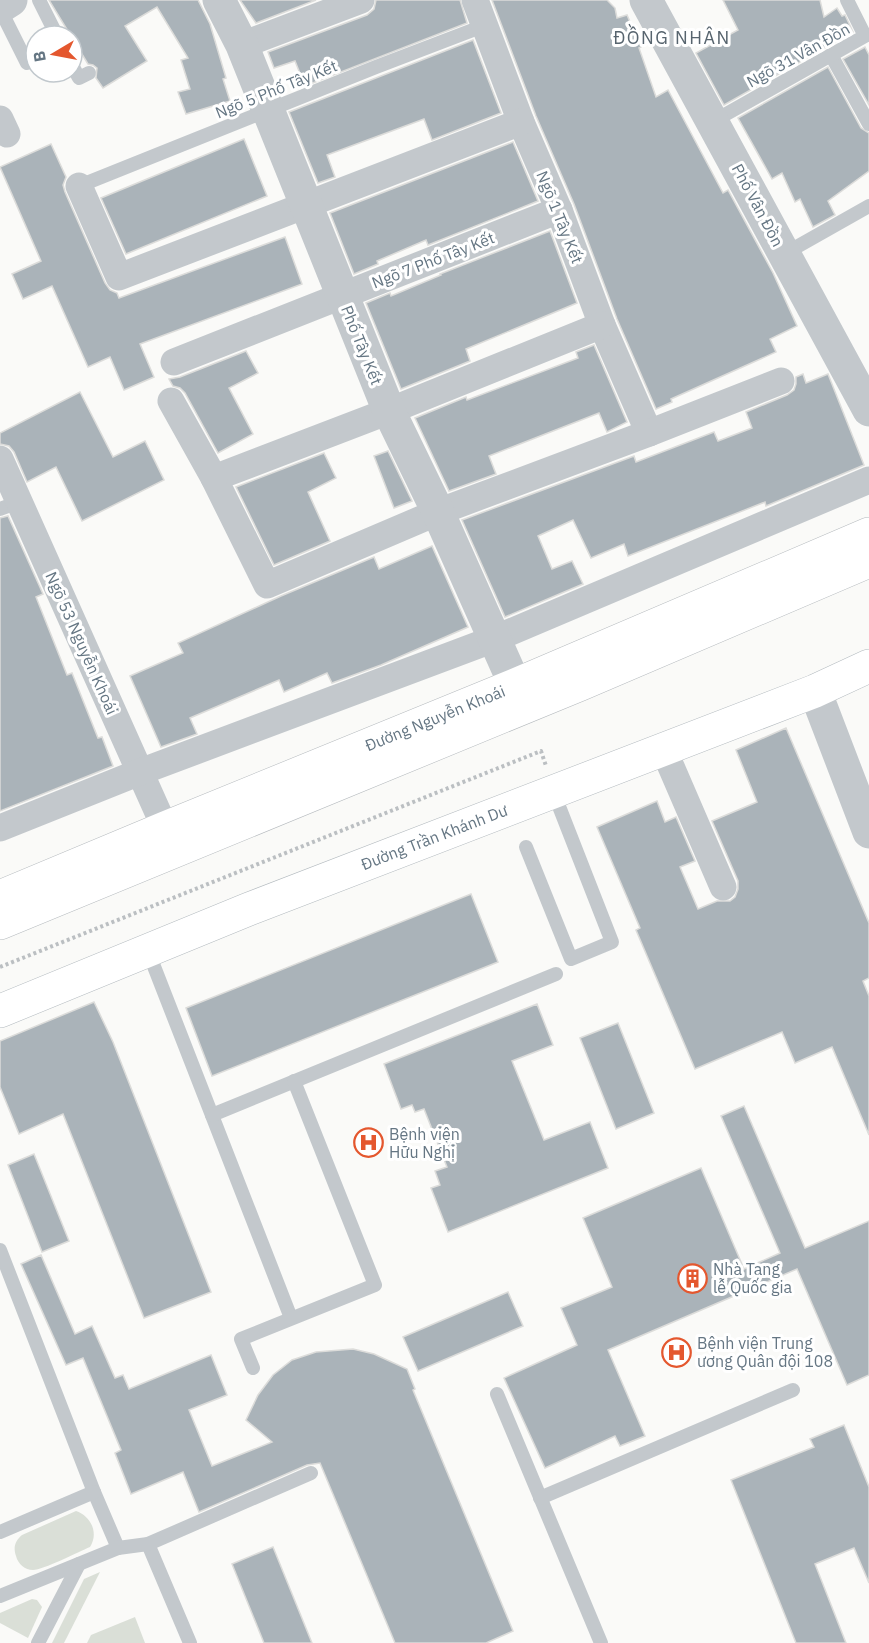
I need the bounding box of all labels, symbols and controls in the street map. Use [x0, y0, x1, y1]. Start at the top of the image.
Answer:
street label: Ngõ 31 Vân Đồn [743, 18, 853, 92]
district label: ĐỒNG NHÂN [613, 23, 731, 49]
north arrow [24, 24, 84, 84]
text: B [28, 49, 50, 64]
street label: Ngõ 5 Phố Tây Kết [212, 55, 340, 123]
street label: Phố Vân Đồn [728, 160, 788, 250]
street label: Ngõ 1 Tây Kết [532, 168, 588, 266]
street label: Ngõ 7 Phố Tây Kết [369, 227, 497, 293]
street label: Phố Tây Kết [337, 302, 387, 388]
street label: Ngõ 53 Nguyễn Khoái [41, 568, 123, 718]
street label: Đường Nguyễn Khoái [362, 681, 508, 755]
street label: Đường Trần Khánh Dư [358, 800, 511, 874]
place label: Bệnh viện Hữu Nghị [389, 1124, 460, 1162]
hospital icon: Bệnh viện Hữu Nghị [352, 1127, 384, 1159]
place label: Nhà Tang lễ Quốc gia [713, 1259, 793, 1297]
building icon: Nhà Tang lễ Quốc gia [676, 1262, 708, 1294]
place label: Bệnh viện Trung ương Quân đội 108 [697, 1333, 833, 1371]
hospital icon: Bệnh viện Trung ương Quân đội 108 [660, 1336, 692, 1368]

